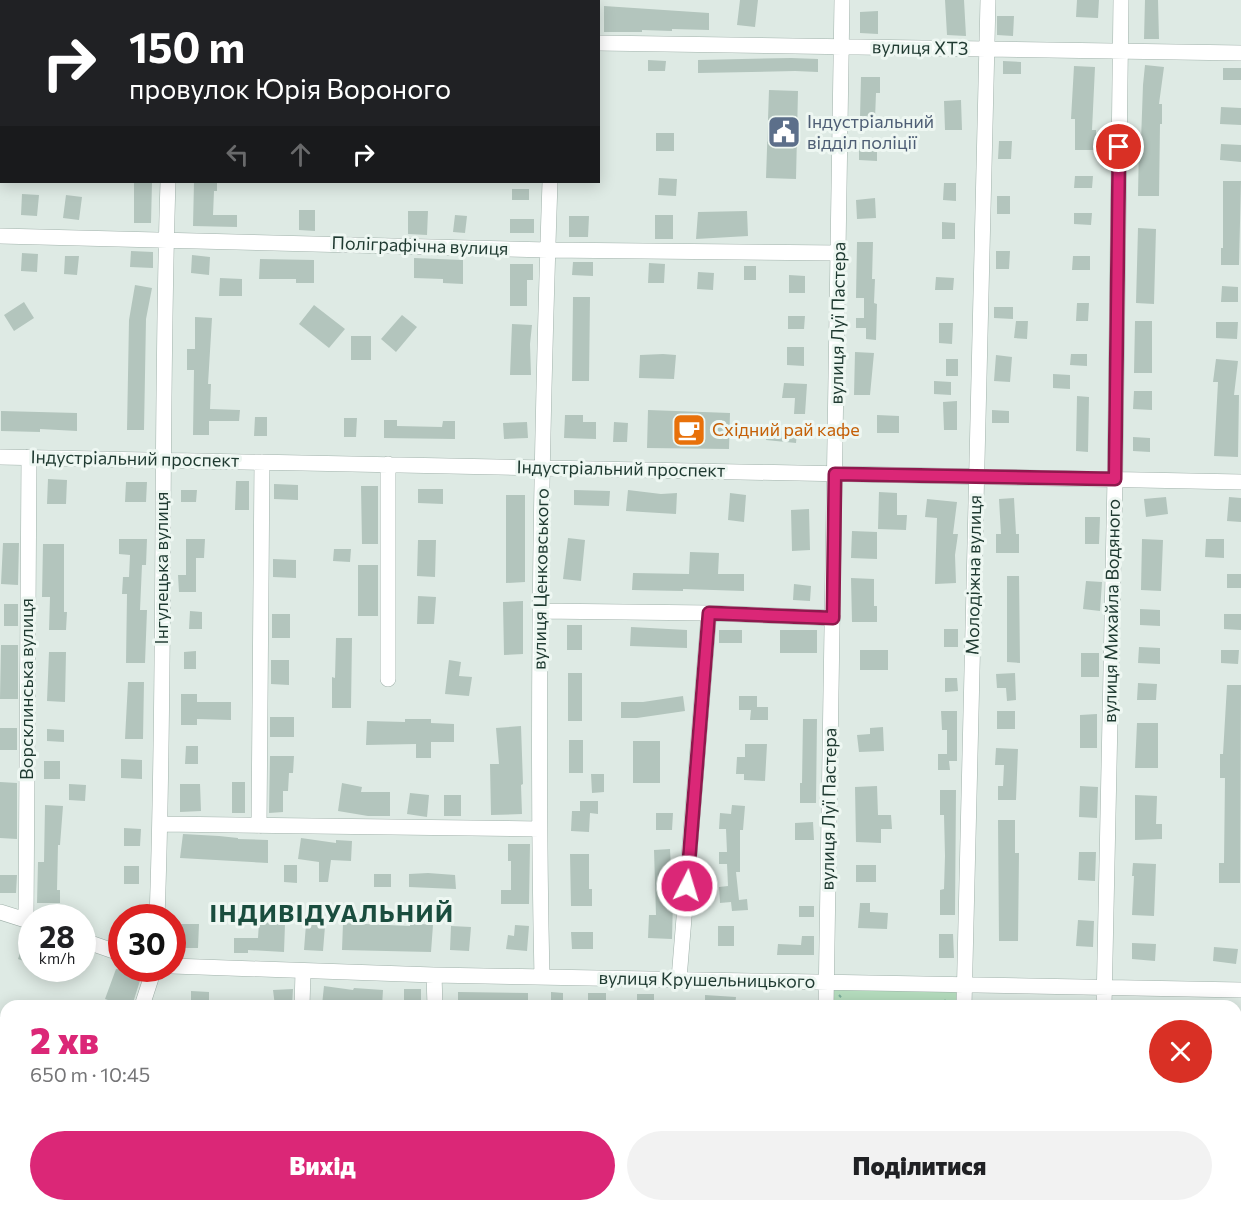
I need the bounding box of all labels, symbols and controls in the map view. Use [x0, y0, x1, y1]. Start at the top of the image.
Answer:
text: 150 m [129, 20, 245, 72]
icon: right [30, 24, 108, 102]
street label: вулиця ХТЗ [872, 35, 968, 59]
text: провулок Юрія Вороного [129, 72, 451, 105]
place label: Індустріальний відділ поліції [807, 110, 934, 153]
public building icon: Індустріальний відділ поліції [766, 114, 802, 150]
pin [1093, 121, 1144, 172]
icon: arrive [1102, 130, 1135, 163]
icon: left [221, 138, 254, 171]
icon: ahead [284, 138, 317, 171]
icon: right [347, 138, 380, 171]
street label: Поліграфічна вулиця [331, 231, 509, 259]
street label: вулиця Луї Пастера [825, 242, 849, 404]
cafe icon: Східний рай кафе [671, 412, 707, 448]
place label: Східний рай кафе [712, 418, 860, 440]
street label: Індустріальний проспект [30, 445, 240, 471]
street label: Індустріальний проспект [516, 455, 726, 481]
street label: вулиця Ценковського [527, 488, 553, 670]
street label: Інгулецька вулиця [150, 492, 172, 644]
street label: Молодіжна вулиця [961, 495, 985, 655]
street label: вулиця Михайла Водяного [1098, 499, 1124, 723]
street label: Ворсклинська вулиця [15, 598, 37, 780]
street label: вулиця Луї Пастера [816, 728, 840, 890]
position arrow [655, 854, 719, 918]
district label: ІНДИВІДУАЛЬНИЙ [209, 898, 455, 927]
speed limit sign: 30 [108, 904, 186, 982]
text: 28 [39, 917, 75, 954]
text: km/h [39, 949, 75, 967]
street label: вулиця Крушельницького [598, 966, 816, 992]
text: 2 хв [30, 1017, 99, 1061]
button: close [1149, 1020, 1212, 1083]
text: 650 m · 10:45 [30, 1062, 150, 1086]
button: Вихід [30, 1131, 615, 1200]
button: Поділитися [627, 1131, 1212, 1200]

